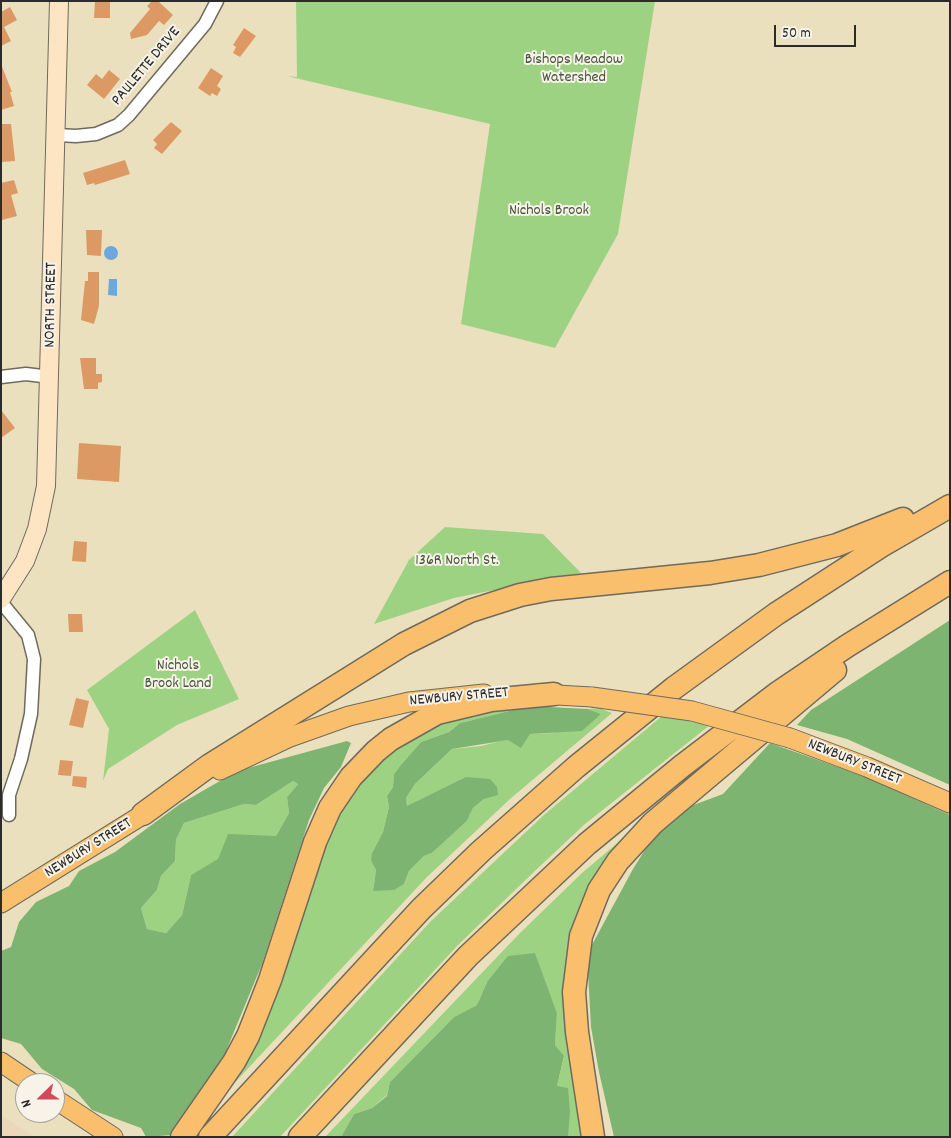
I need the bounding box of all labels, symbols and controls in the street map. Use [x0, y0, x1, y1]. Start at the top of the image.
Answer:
scale bar [776, 15, 858, 47]
text: 50 m [782, 23, 811, 45]
street label: PAULETTE DRIVE [108, 24, 186, 110]
park label: Bishops Meadow Watershed [525, 51, 623, 89]
park label: Nichols Brook [509, 202, 589, 222]
street label: NORTH STREET [42, 262, 62, 348]
park label: 136R North St. [415, 552, 499, 572]
park label: Nichols Brook Land [145, 657, 211, 695]
street label: NEWBURY STREET [409, 684, 509, 712]
street label: NEWBURY STREET [804, 736, 904, 790]
street label: NEWBURY STREET [42, 815, 136, 883]
north arrow [15, 1073, 65, 1123]
text: N [16, 1096, 38, 1110]

